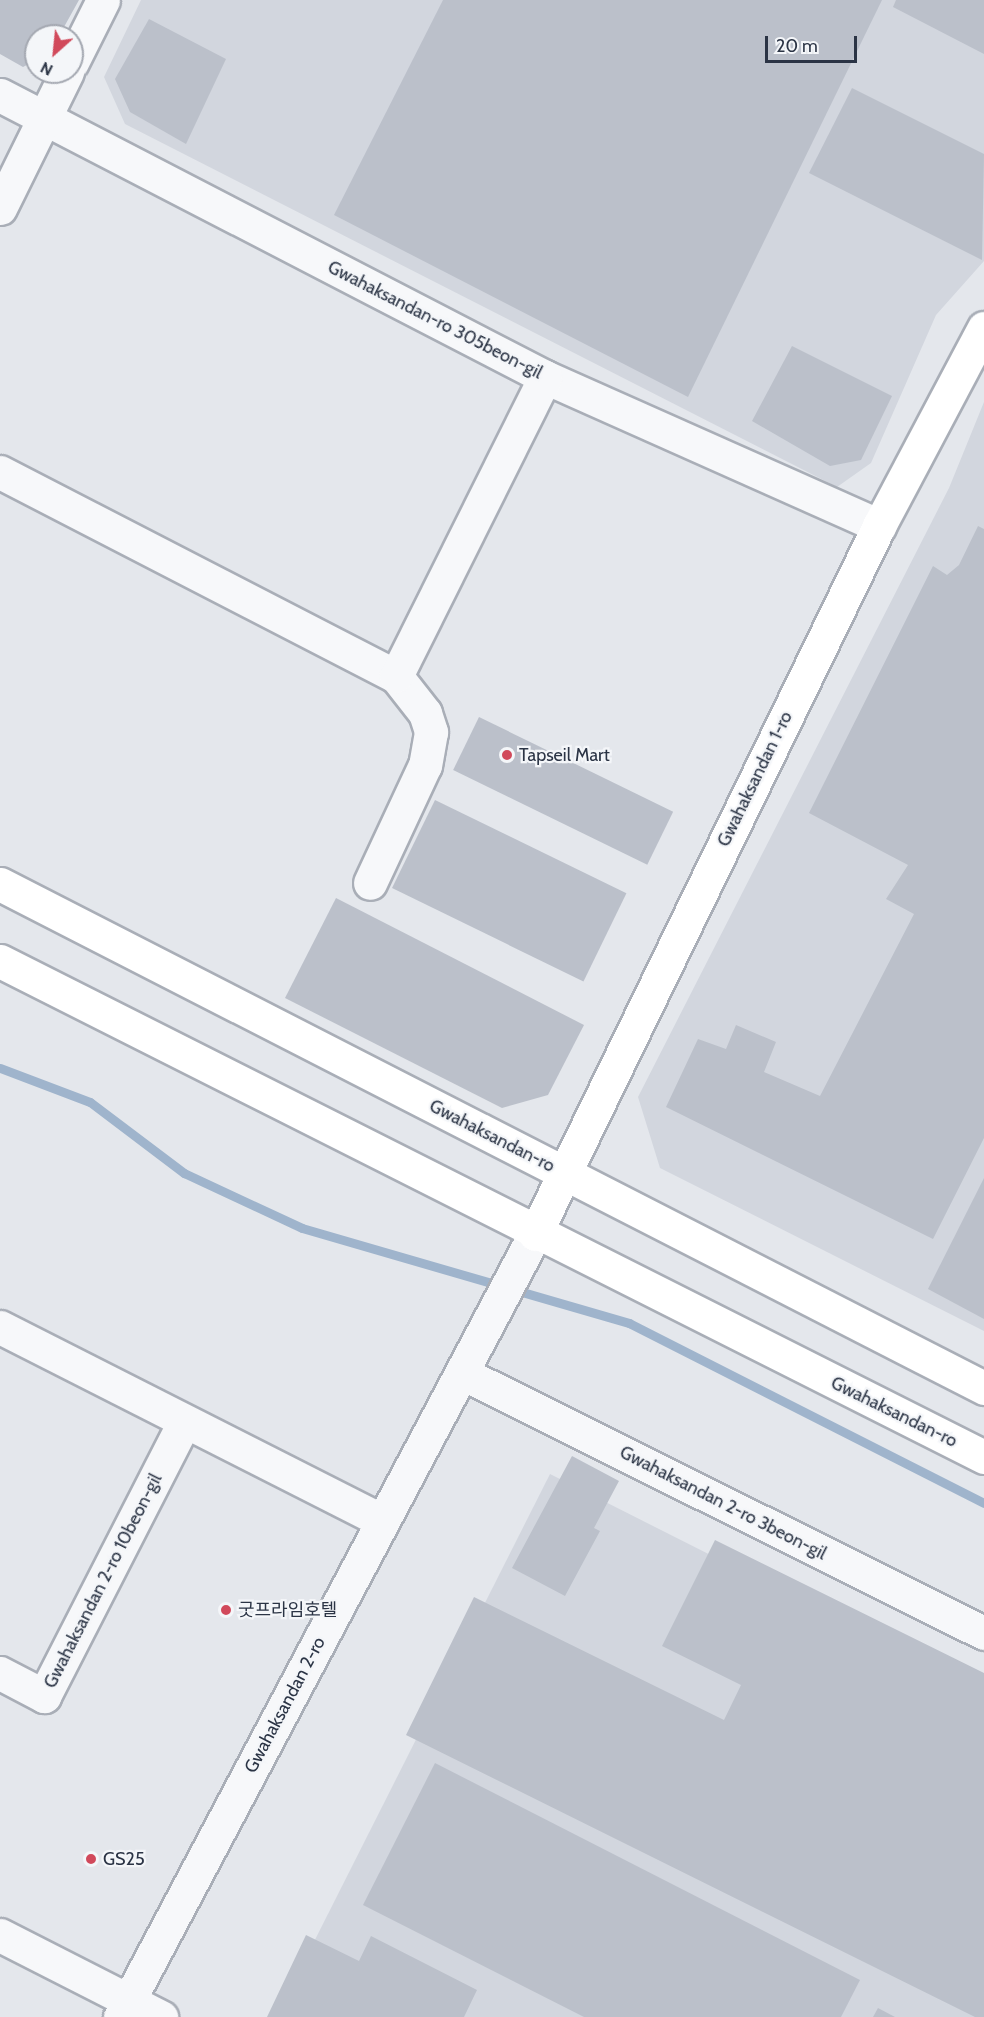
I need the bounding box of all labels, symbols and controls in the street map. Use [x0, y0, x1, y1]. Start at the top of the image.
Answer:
north arrow [24, 24, 84, 84]
scale bar [768, 24, 860, 62]
text: 20 m [776, 35, 818, 57]
text: N [37, 58, 56, 80]
street label: Gwahaksandan-ro 305beon-gil [324, 256, 546, 384]
street label: Gwahaksandan 1-ro [713, 708, 797, 850]
place label: Tapseil Mart [519, 744, 610, 766]
marker: Tapseil Mart [500, 748, 514, 762]
street label: Gwahaksandan-ro [426, 1095, 558, 1177]
street label: Gwahaksandan-ro [827, 1372, 961, 1452]
street label: Gwahaksandan 2-ro 3beon-gil [616, 1441, 830, 1565]
street label: Gwahaksandan 2-ro 10beon-gil [39, 1470, 167, 1692]
place label: 굿프라임호텔 [238, 1599, 337, 1621]
marker: 굿프라임호텔 [219, 1603, 233, 1617]
street label: Gwahaksandan 2-ro [240, 1633, 330, 1777]
place label: GS25 [103, 1848, 145, 1870]
marker: GS25 [84, 1852, 98, 1866]

